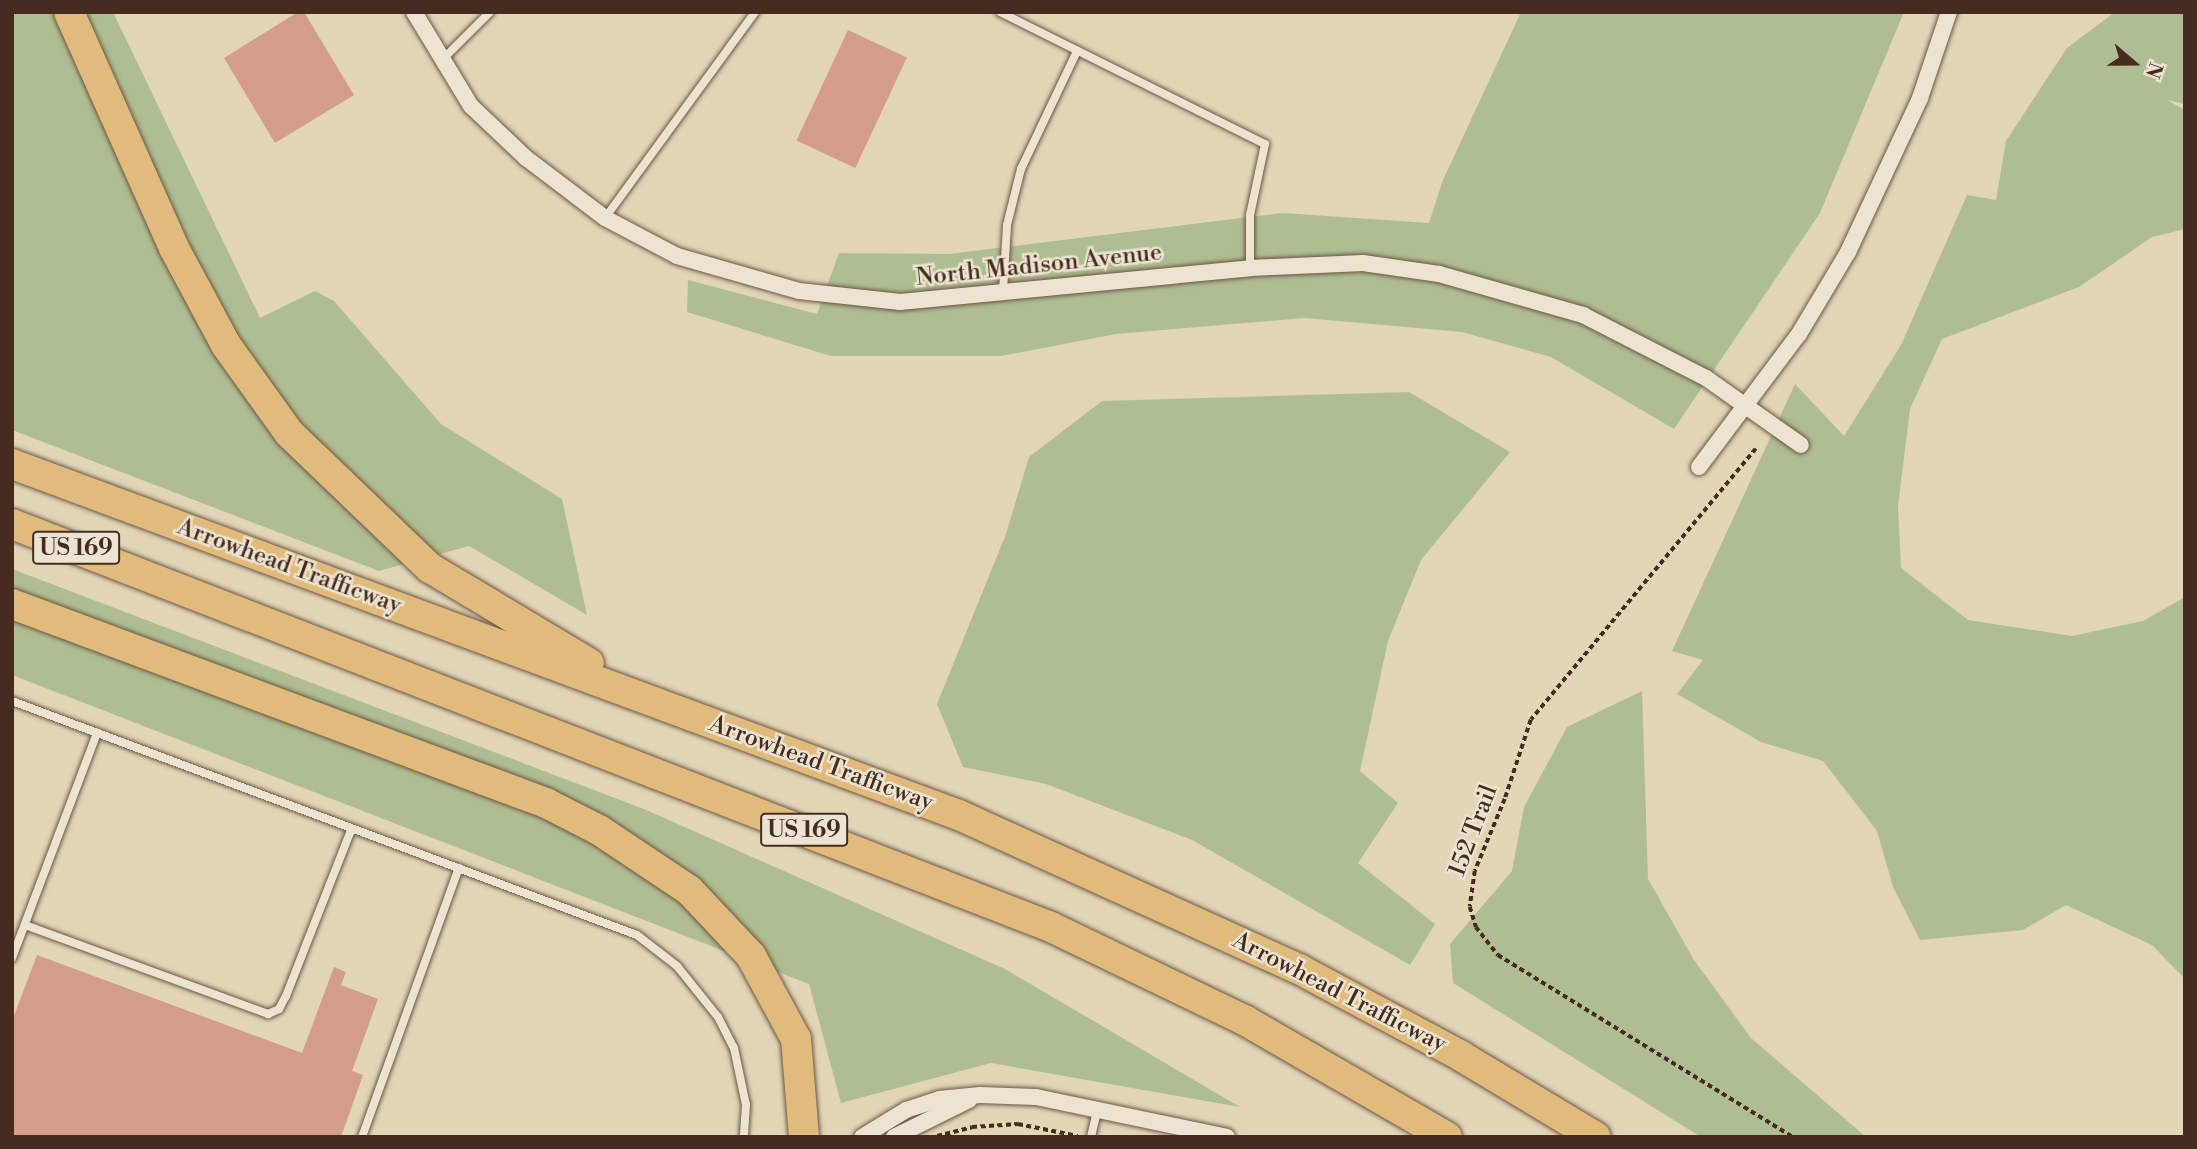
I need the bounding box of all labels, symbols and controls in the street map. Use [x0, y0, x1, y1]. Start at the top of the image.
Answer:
north arrow [2099, 28, 2169, 98]
text: N [2140, 59, 2168, 81]
street label: North Madison Avenue [914, 239, 1164, 293]
street label: Arrowhead Trafficway [173, 513, 405, 621]
road number: US 169 [31, 528, 122, 568]
street label: Arrowhead Trafficway [705, 710, 937, 818]
street label: 152 Trail [1443, 781, 1505, 881]
road number: US 169 [758, 810, 850, 850]
street label: Arrowhead Trafficway [1227, 927, 1451, 1059]

